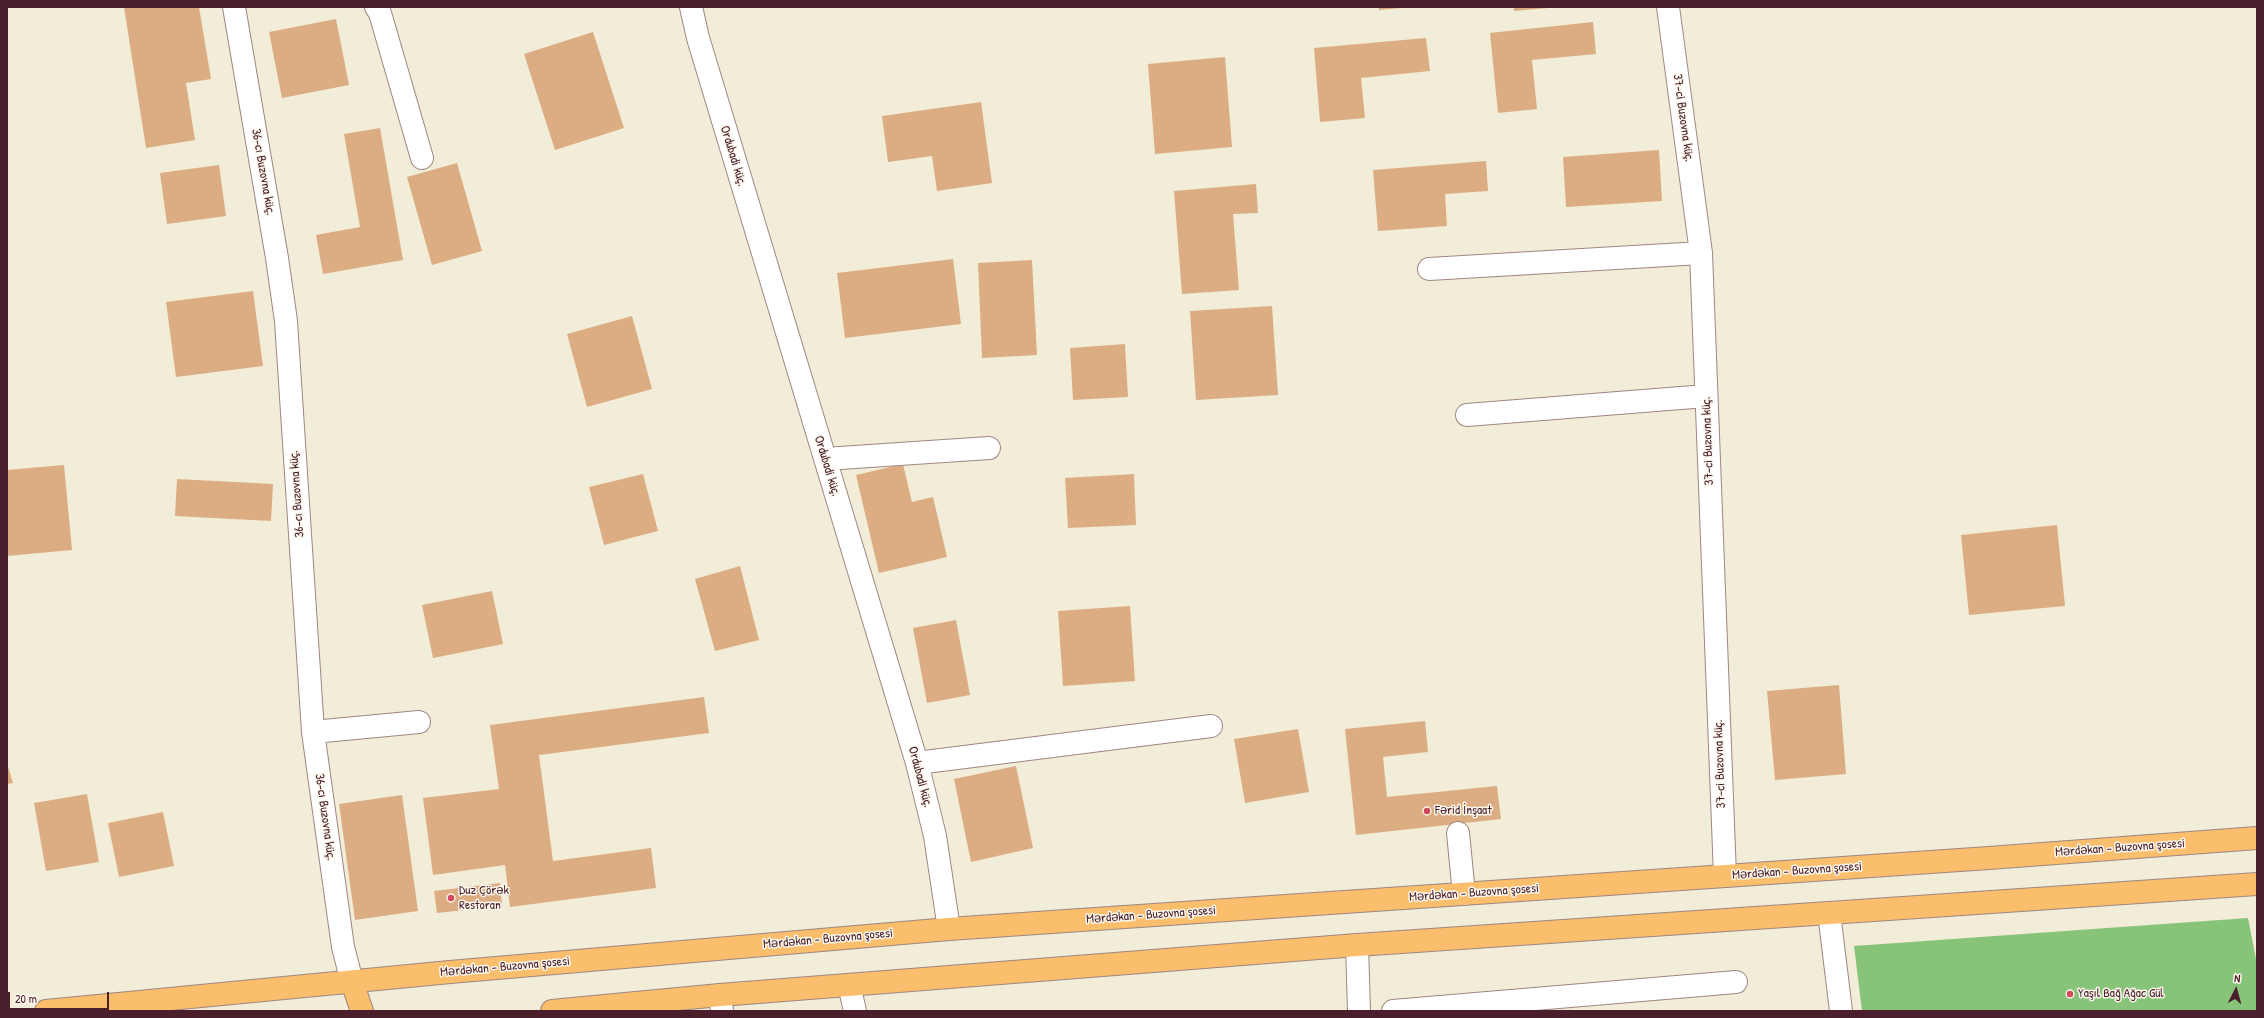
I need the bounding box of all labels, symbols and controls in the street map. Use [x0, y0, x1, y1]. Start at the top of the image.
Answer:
street label: 37-ci Buzovna küç. [1669, 73, 1697, 163]
street label: Ordubadi küç. [716, 124, 750, 188]
street label: 36-cı Buzovna küç. [248, 128, 278, 216]
street label: 37-ci Buzovna küç. [1699, 396, 1717, 486]
street label: Ordubadi küç. [810, 434, 844, 498]
street label: 36-cı Buzovna küç. [286, 450, 308, 538]
street label: 37-ci Buzovna küç. [1711, 719, 1729, 809]
street label: Ordubadi küç. [904, 745, 936, 809]
street label: 36-cı Buzovna küç. [311, 773, 339, 861]
place label: Fərid İnşaat [1435, 803, 1492, 819]
marker: Fərid İnşaat [1422, 806, 1432, 816]
street label: Mərdəkan - Buzovna şosesi [2055, 836, 2185, 860]
street label: Mərdəkan - Buzovna şosesi [1732, 859, 1862, 883]
street label: Mərdəkan - Buzovna şosesi [1409, 881, 1539, 905]
place label: Duz Çörək Restoran [459, 883, 509, 914]
marker: Duz Çörək Restoran [446, 893, 456, 903]
street label: Mərdəkan - Buzovna şosesi [1086, 903, 1216, 927]
street label: Mərdəkan - Buzovna şosesi [763, 926, 893, 952]
street label: Mərdəkan - Buzovna şosesi [440, 954, 570, 980]
north arrow [2216, 970, 2256, 1010]
text: N [2234, 971, 2241, 985]
scale bar [10, 984, 111, 1010]
place label: Yaşıl Bağ Ağac Gül [2078, 986, 2164, 1002]
marker: Yaşıl Bağ Ağac Gül [2065, 989, 2075, 999]
text: 20 m [15, 990, 37, 1007]

